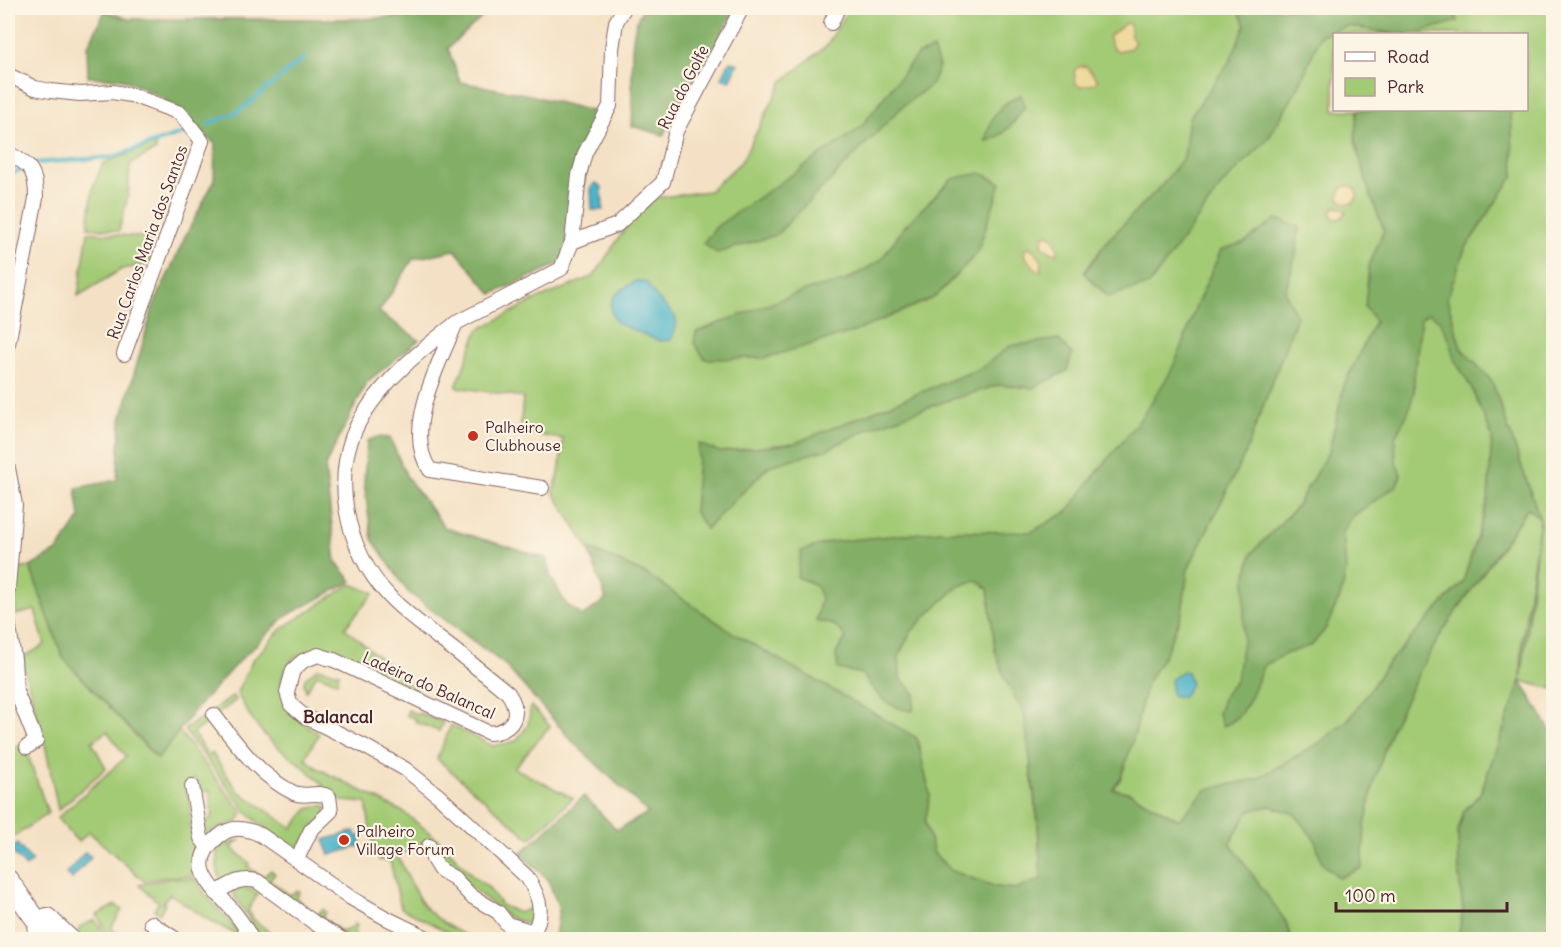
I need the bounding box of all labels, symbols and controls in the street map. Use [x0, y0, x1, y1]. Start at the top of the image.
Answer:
legend [1333, 33, 1528, 111]
street label: Rua do Golfe [653, 41, 713, 133]
text: Road [1387, 45, 1430, 68]
text: Park [1387, 75, 1424, 98]
street label: Rua Carlos Maria dos Santos [102, 142, 192, 342]
place label: Palheiro Clubhouse [485, 417, 561, 455]
marker: Palheiro Clubhouse [466, 429, 480, 443]
street label: Ladeira do Balancal [360, 647, 498, 723]
district label: Balancal [303, 705, 373, 728]
place label: Palheiro Village Forum [356, 821, 454, 859]
marker: Palheiro Village Forum [337, 833, 351, 847]
scale bar [1336, 875, 1507, 913]
text: 100 m [1345, 884, 1396, 907]

